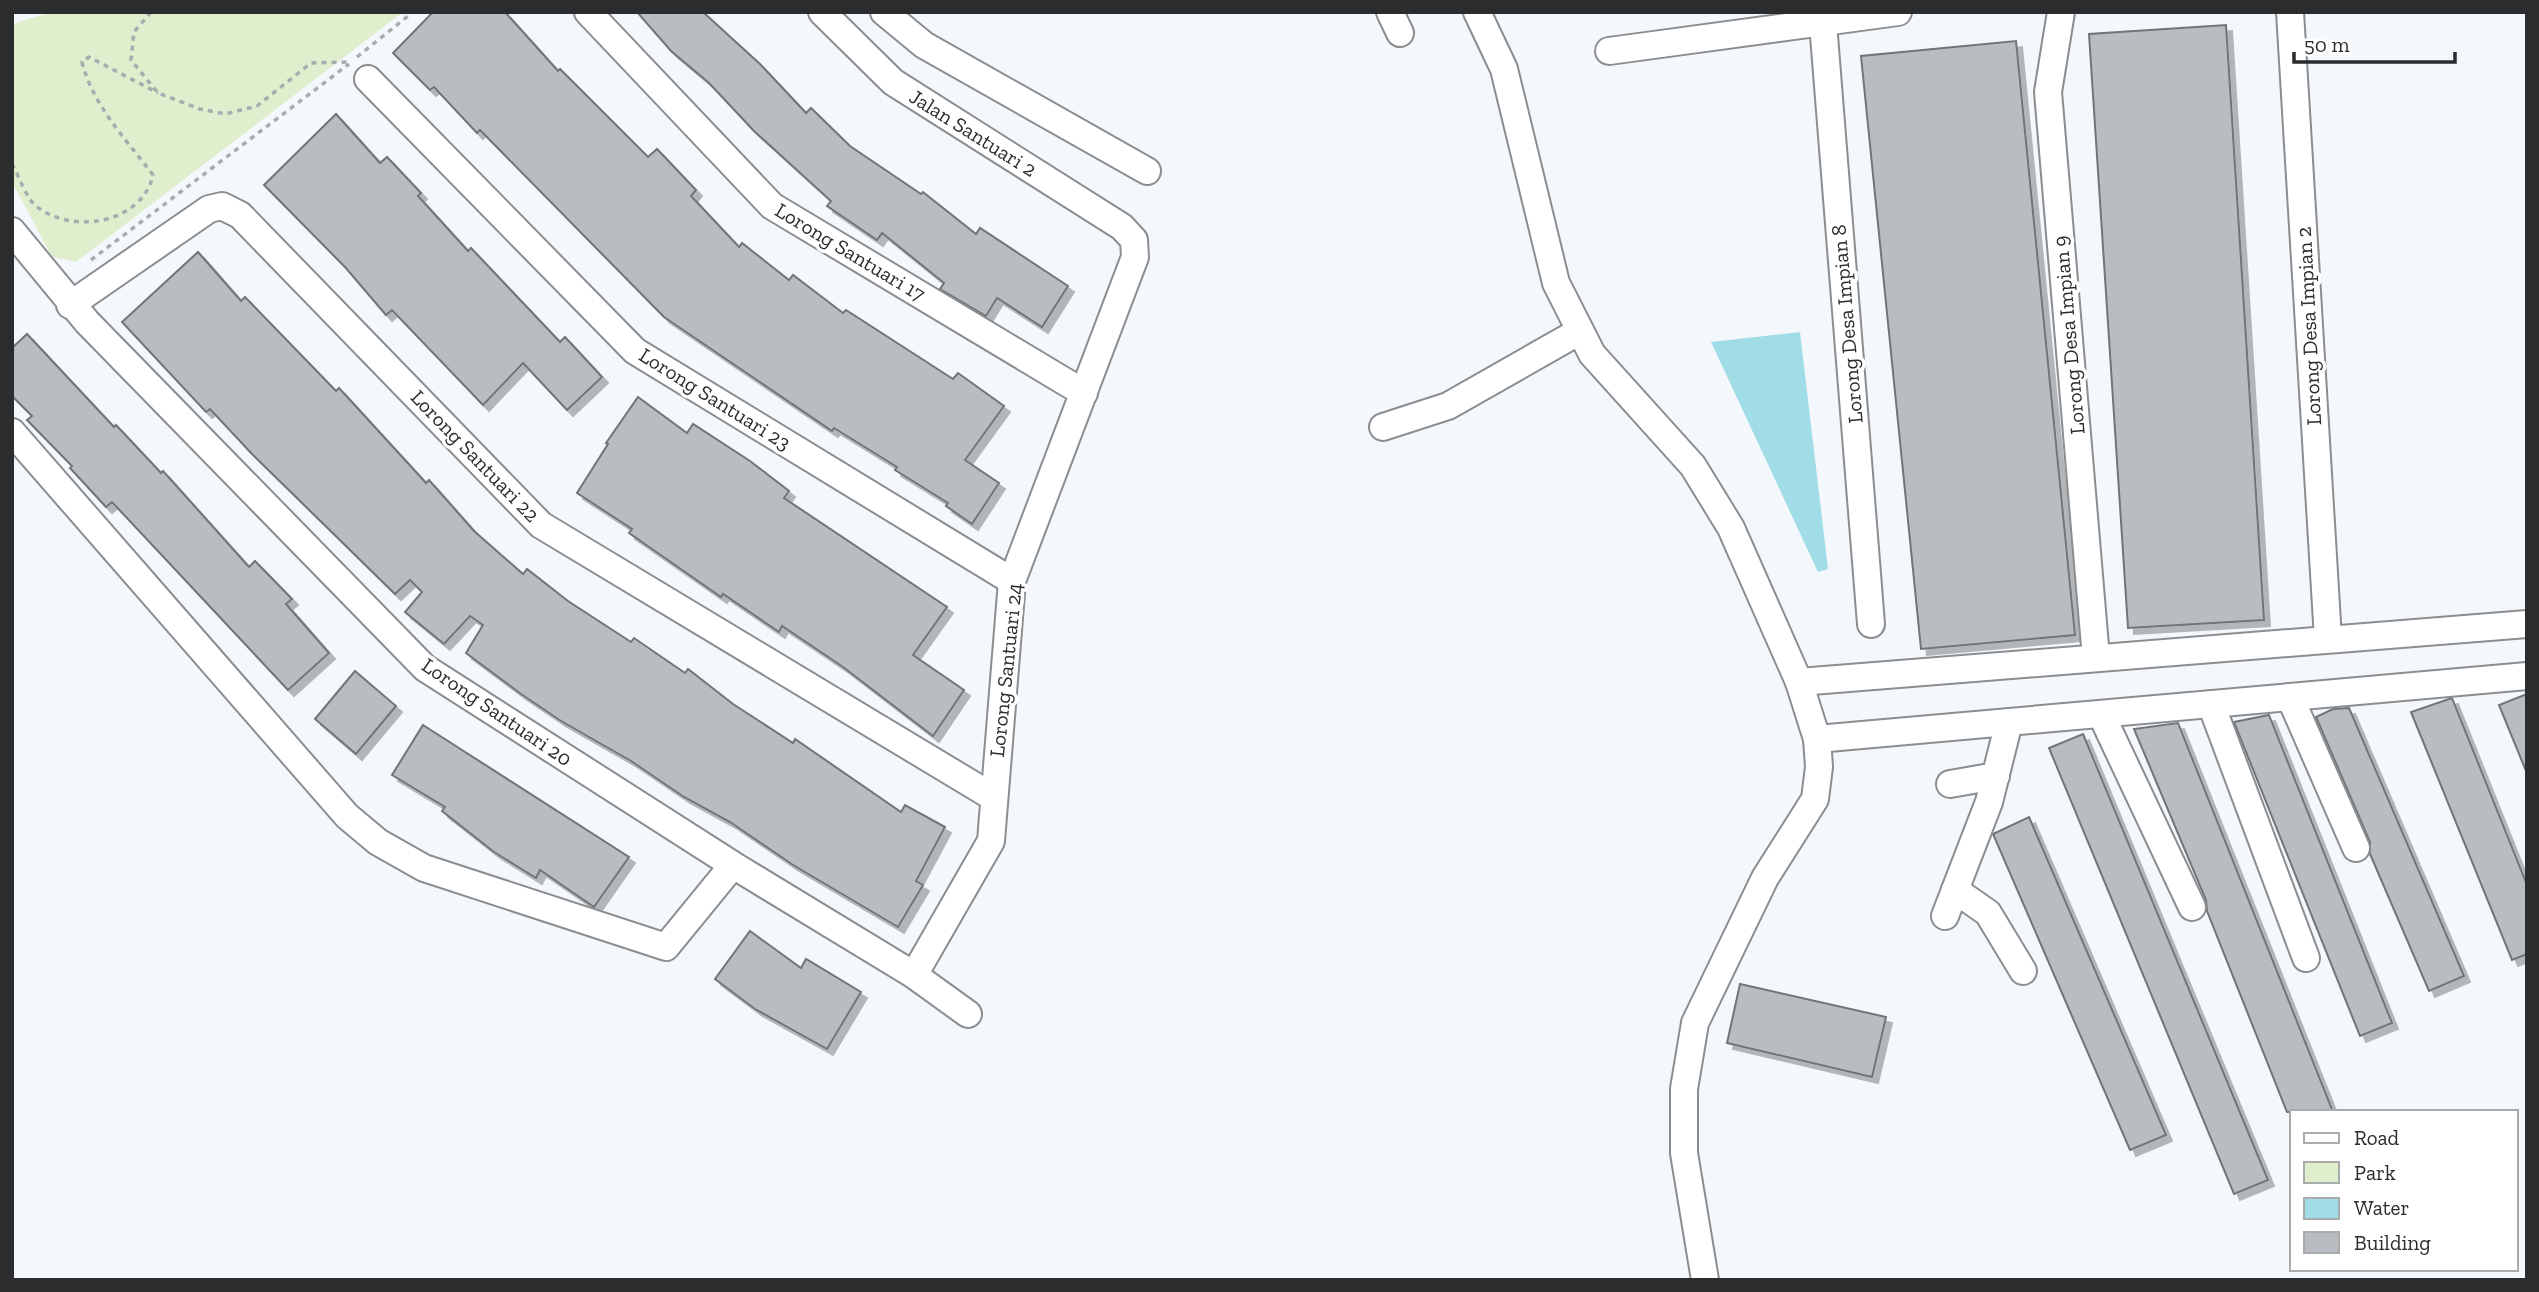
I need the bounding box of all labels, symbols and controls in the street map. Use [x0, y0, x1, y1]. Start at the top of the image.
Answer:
scale bar [2294, 21, 2455, 65]
text: 50 m [2304, 32, 2350, 57]
street label: Jalan Santuari 2 [905, 84, 1041, 182]
street label: Lorong Santuari 17 [771, 197, 930, 306]
street label: Lorong Desa Impian 8 [1825, 224, 1868, 424]
street label: Lorong Desa Impian 2 [2291, 226, 2326, 426]
street label: Lorong Desa Impian 9 [2047, 235, 2090, 435]
street label: Lorong Santuari 23 [635, 342, 796, 455]
street label: Lorong Santuari 22 [406, 384, 545, 527]
street label: Lorong Santuari 24 [984, 582, 1027, 758]
street label: Lorong Santuari 20 [418, 652, 577, 771]
legend [2290, 1110, 2518, 1271]
text: Road [2354, 1125, 2400, 1150]
text: Park [2354, 1160, 2396, 1185]
text: Water [2354, 1195, 2409, 1220]
text: Building [2354, 1230, 2431, 1255]

